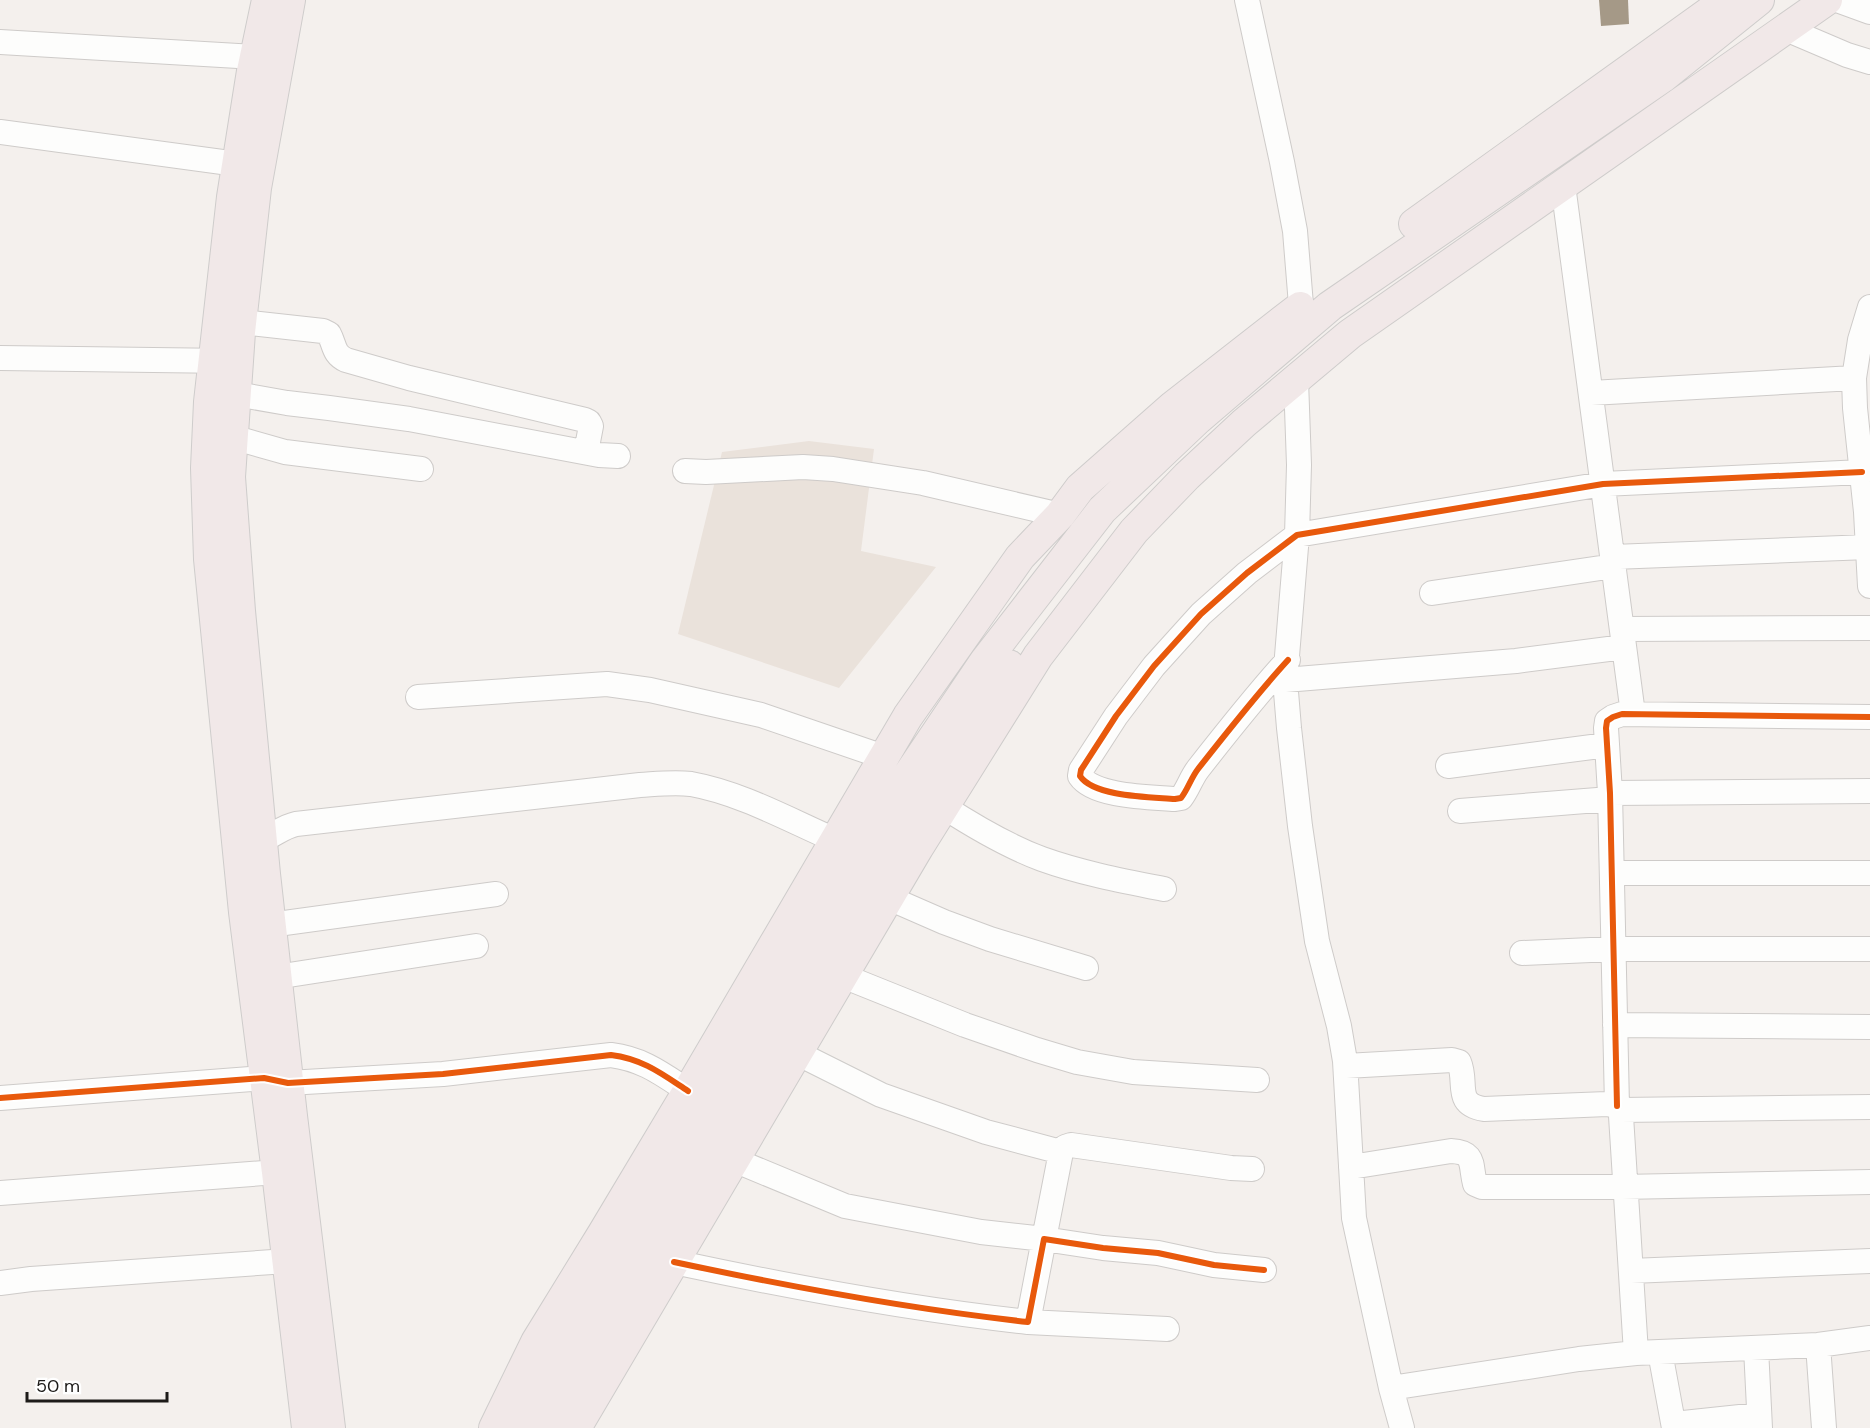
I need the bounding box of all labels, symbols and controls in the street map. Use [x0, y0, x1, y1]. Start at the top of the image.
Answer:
scale bar [27, 1365, 166, 1403]
text: 50 m [36, 1374, 80, 1398]

